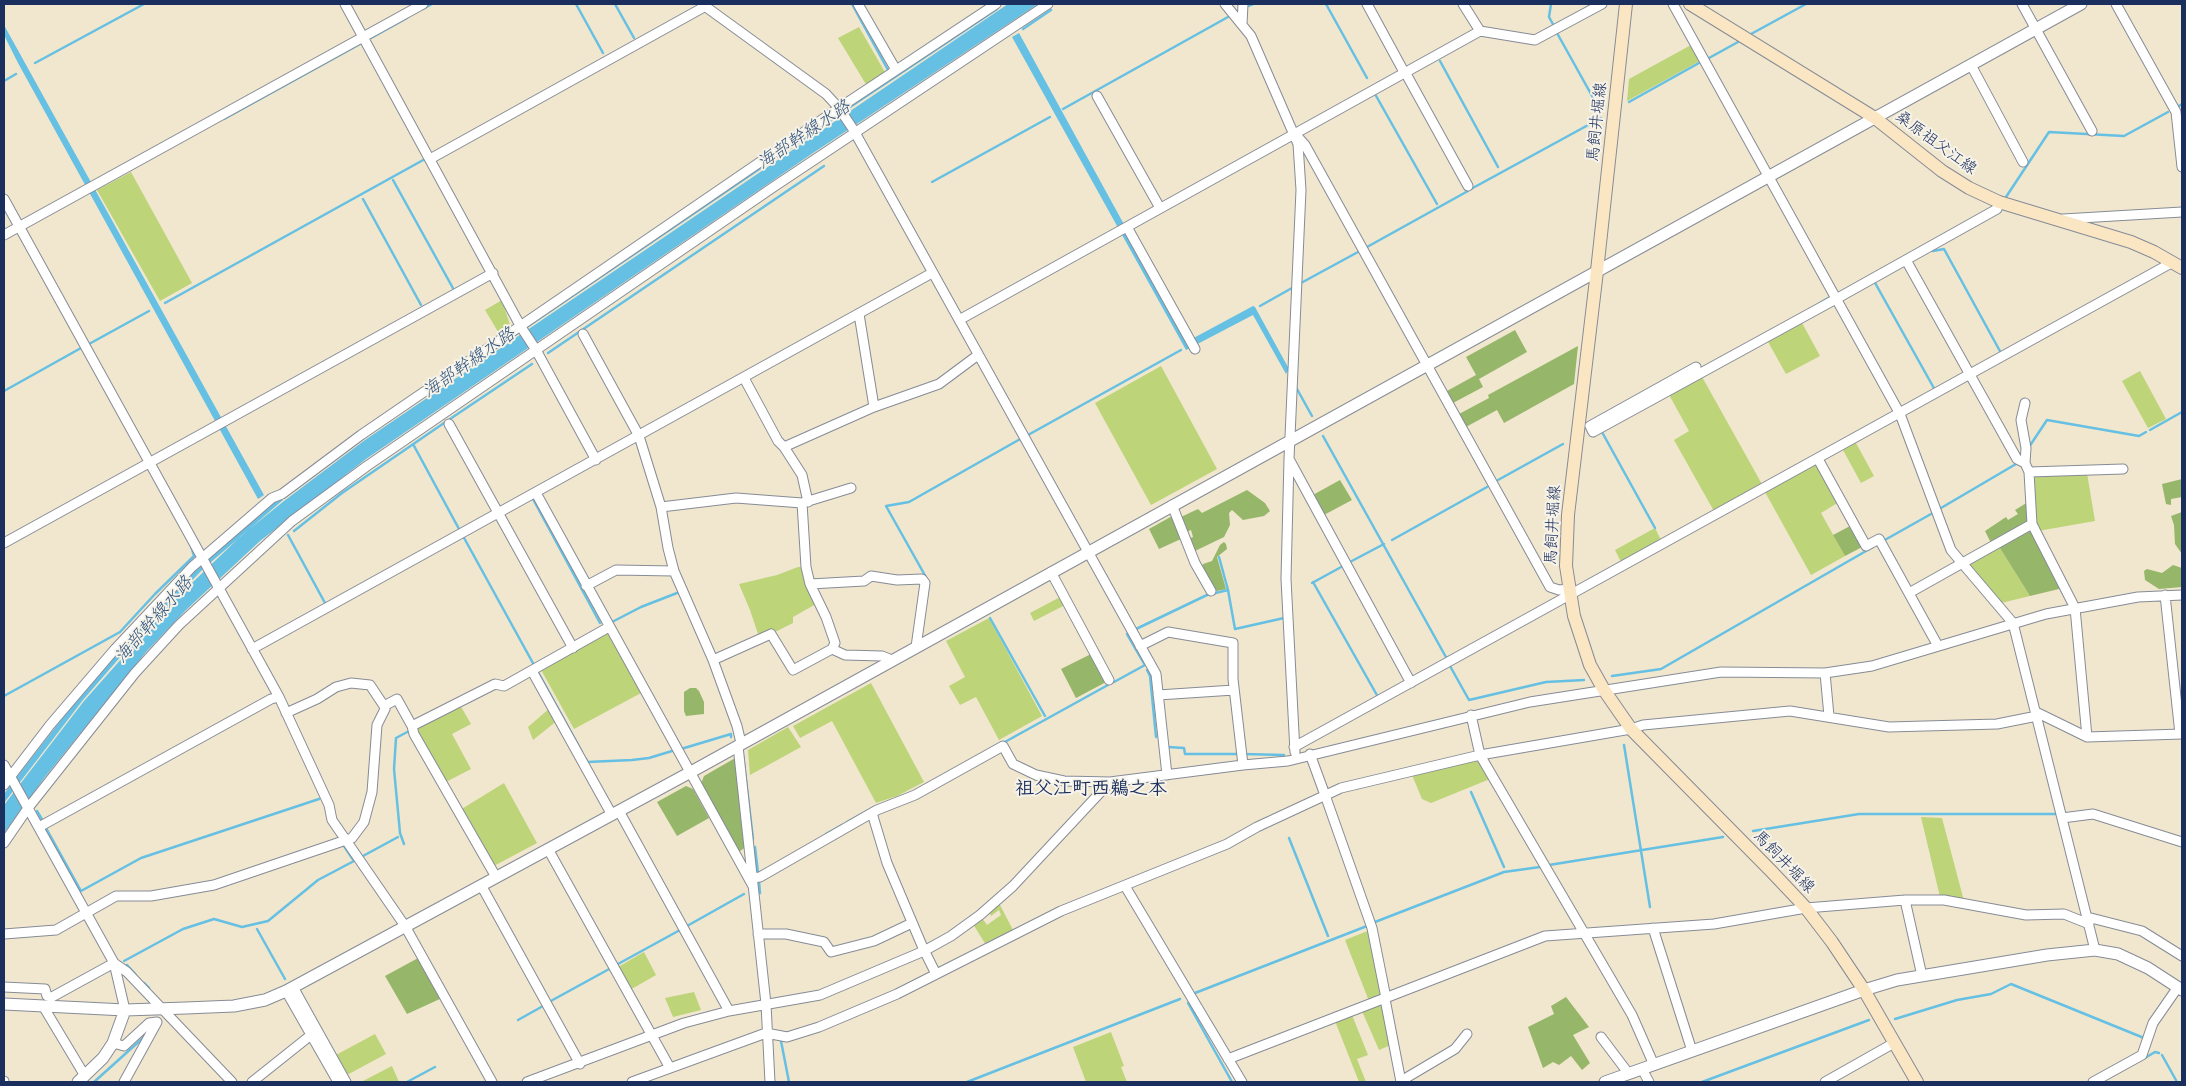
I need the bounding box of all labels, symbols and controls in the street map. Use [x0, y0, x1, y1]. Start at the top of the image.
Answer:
street label: 馬飼井堀線 [1583, 81, 1611, 163]
water label: 海部幹線水路 [753, 96, 855, 174]
street label: 桑原祖父江線 [1892, 107, 1980, 179]
water label: 海部幹線水路 [419, 323, 519, 403]
street label: 馬飼井堀線 [1541, 485, 1565, 565]
water label: 海部幹線水路 [110, 572, 198, 668]
district label: 祖父江町西鵜之本 [1015, 778, 1167, 800]
street label: 馬飼井堀線 [1749, 827, 1819, 897]

